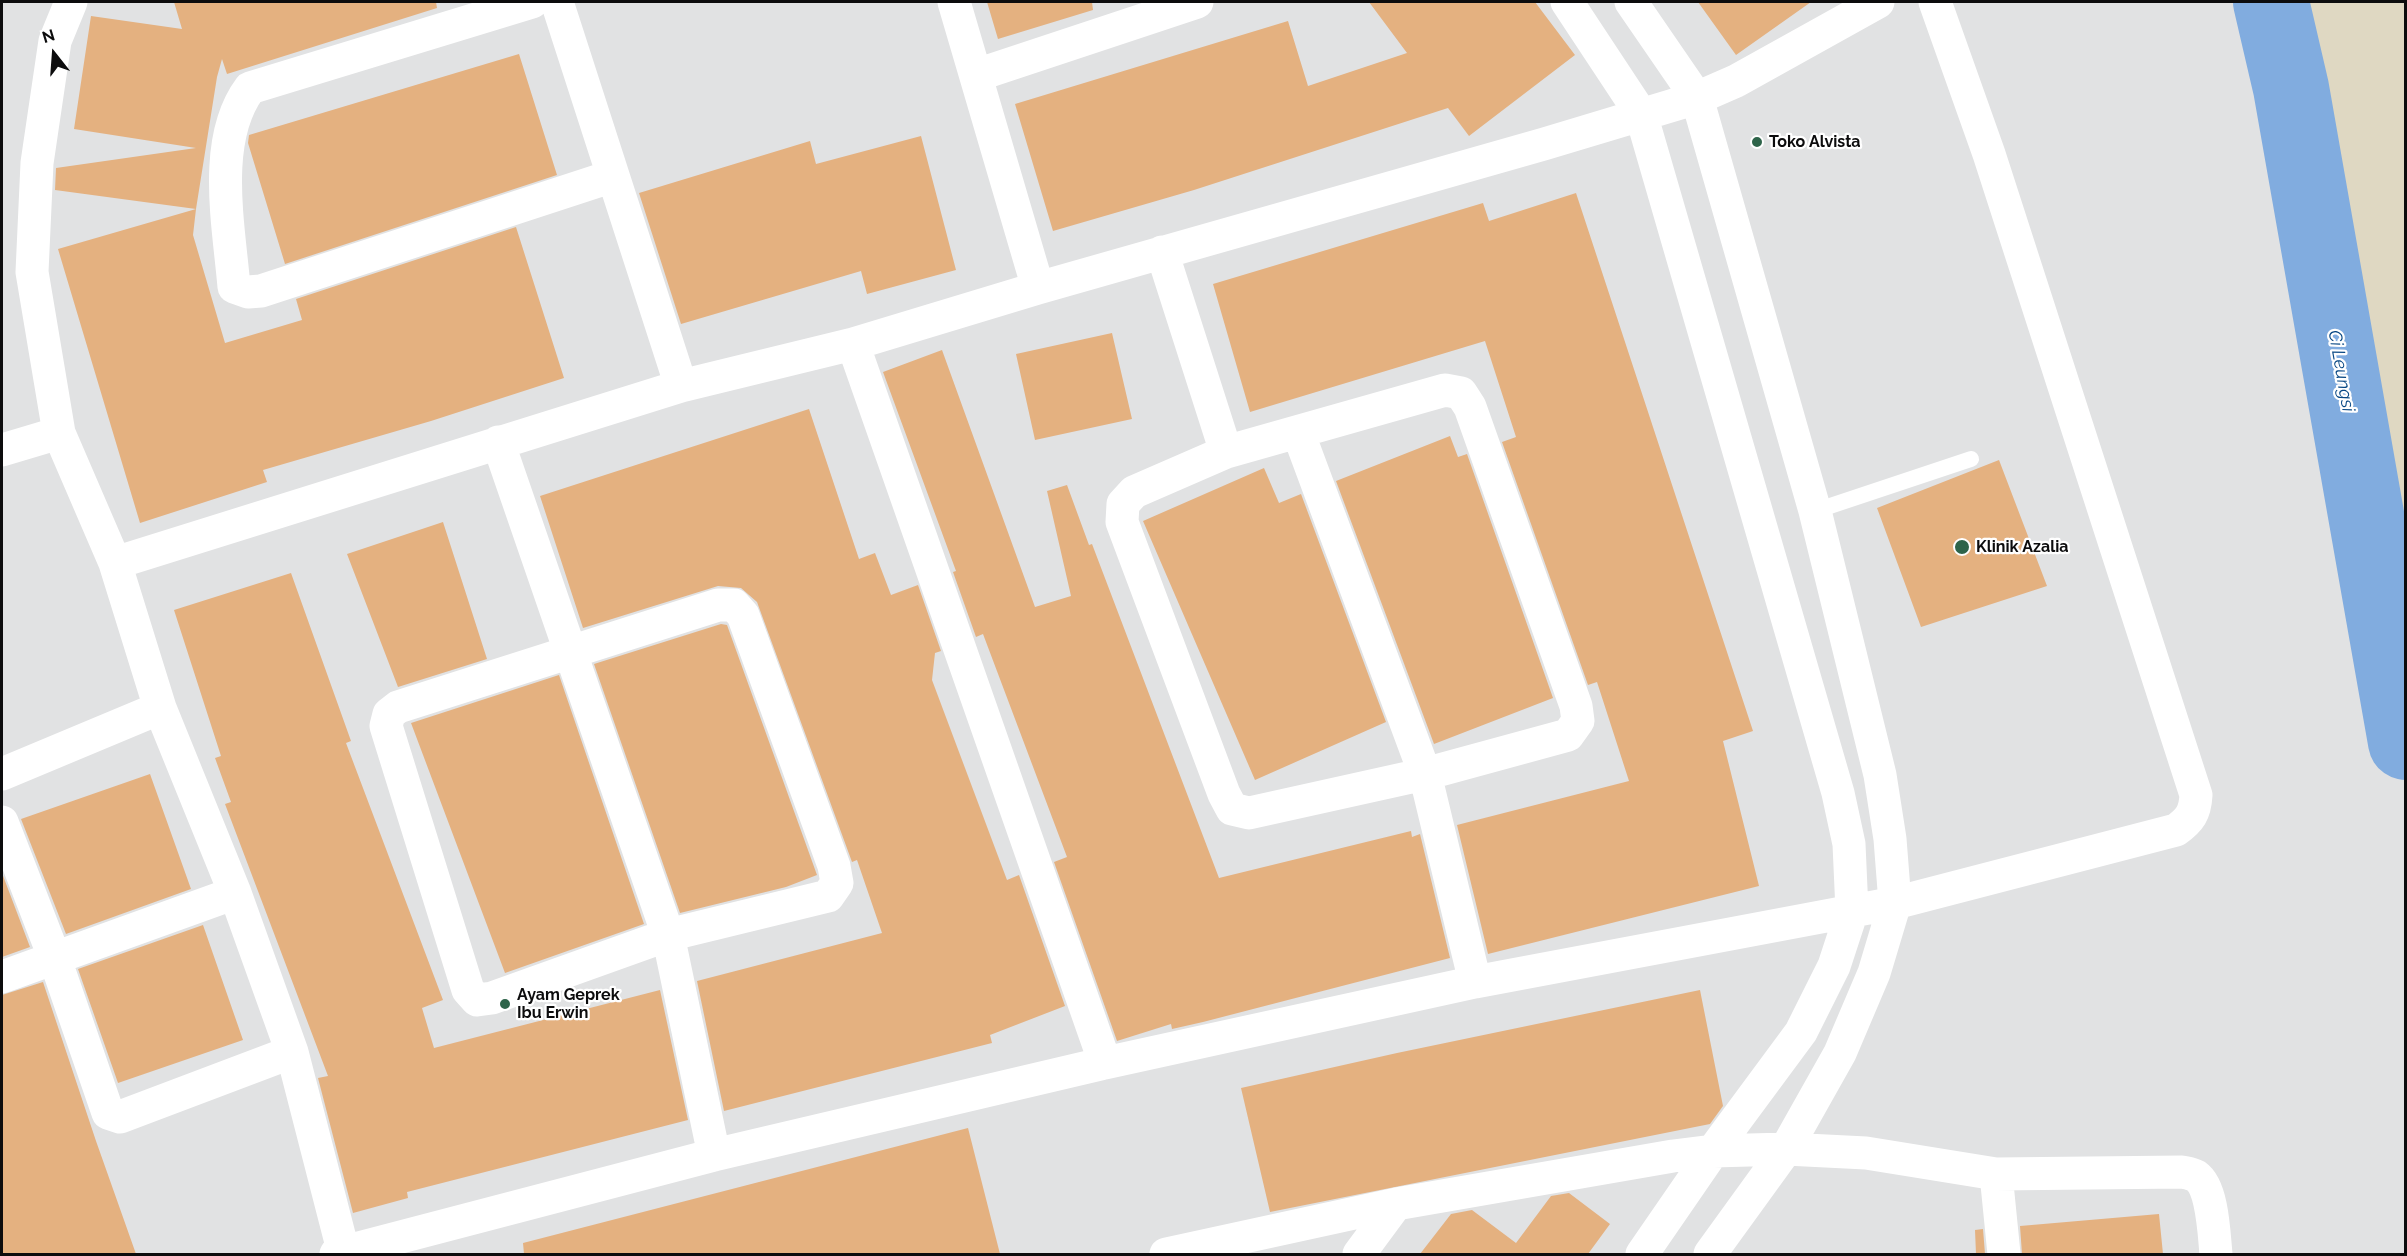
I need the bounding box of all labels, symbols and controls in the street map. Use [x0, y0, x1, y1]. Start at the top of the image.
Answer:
north arrow [24, 24, 84, 84]
text: N [40, 25, 57, 47]
place label: Toko Alvista [1769, 132, 1860, 152]
marker: Toko Alvista [1750, 135, 1764, 149]
water label: Ci Leungsi [2323, 328, 2359, 414]
place label: Klinik Azalia [1976, 537, 2069, 557]
marker: Klinik Azalia [1953, 538, 1971, 556]
place label: Ayam Geprek Ibu Erwin [517, 985, 620, 1023]
marker: Ayam Geprek Ibu Erwin [498, 997, 512, 1011]

